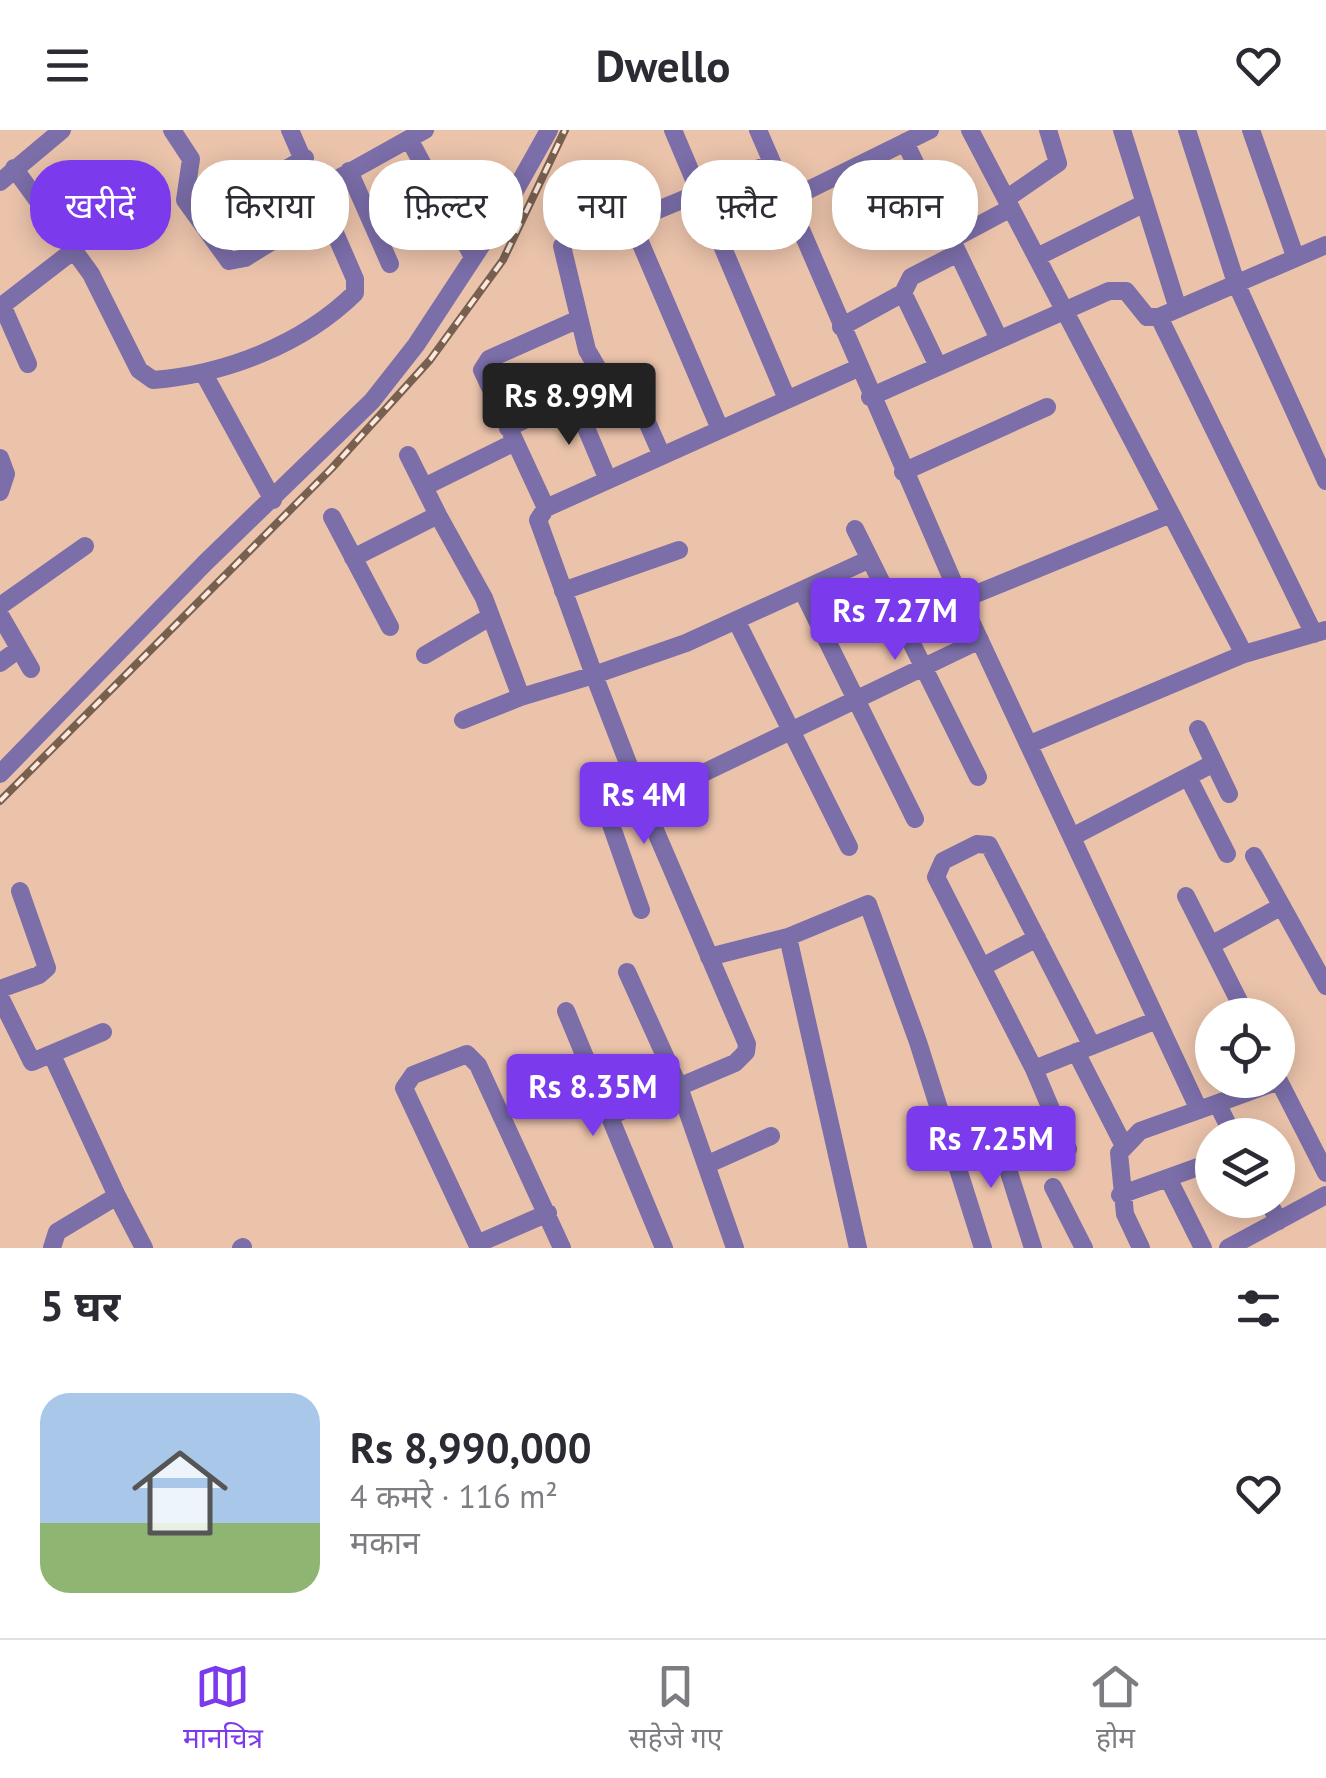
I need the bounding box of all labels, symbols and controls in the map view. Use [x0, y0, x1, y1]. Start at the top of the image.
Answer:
text: Dwello [596, 36, 730, 94]
icon: menu [40, 38, 95, 93]
icon: heart [1231, 38, 1286, 93]
chip: खरीदें [30, 160, 171, 250]
chip: किराया [191, 160, 349, 250]
chip: फ़िल्टर [369, 160, 523, 250]
chip: नया [543, 160, 661, 250]
chip: फ़्लैट [681, 160, 812, 250]
chip: मकान [832, 160, 978, 250]
pin: Rs 8.99M [466, 363, 672, 448]
text: Rs 8.99M [505, 374, 633, 416]
pin: Rs 7.27M [792, 578, 998, 663]
text: Rs 7.27M [833, 589, 957, 631]
pin: Rs 4M [574, 762, 714, 847]
text: Rs 4M [602, 773, 686, 815]
map controls [1195, 998, 1295, 1218]
button: locate [1195, 998, 1295, 1098]
pin: Rs 8.35M [490, 1054, 696, 1139]
text: Rs 8.35M [529, 1065, 657, 1107]
pin: Rs 7.25M [888, 1106, 1094, 1191]
text: Rs 7.25M [929, 1117, 1053, 1159]
button: layers [1195, 1118, 1295, 1218]
text: 5 घर [40, 1278, 120, 1333]
icon: filters [1231, 1281, 1286, 1336]
text: Rs 8,990,000 [350, 1420, 592, 1475]
icon: home [120, 1433, 240, 1553]
icon: heart [1231, 1466, 1286, 1521]
text: 4 कमरे · 116 m² [350, 1475, 558, 1517]
text: मकान [350, 1521, 420, 1563]
tab: मानचित्र [183, 1659, 263, 1759]
tab: सहेजे गए [629, 1659, 722, 1759]
tab: होम [1088, 1659, 1143, 1759]

